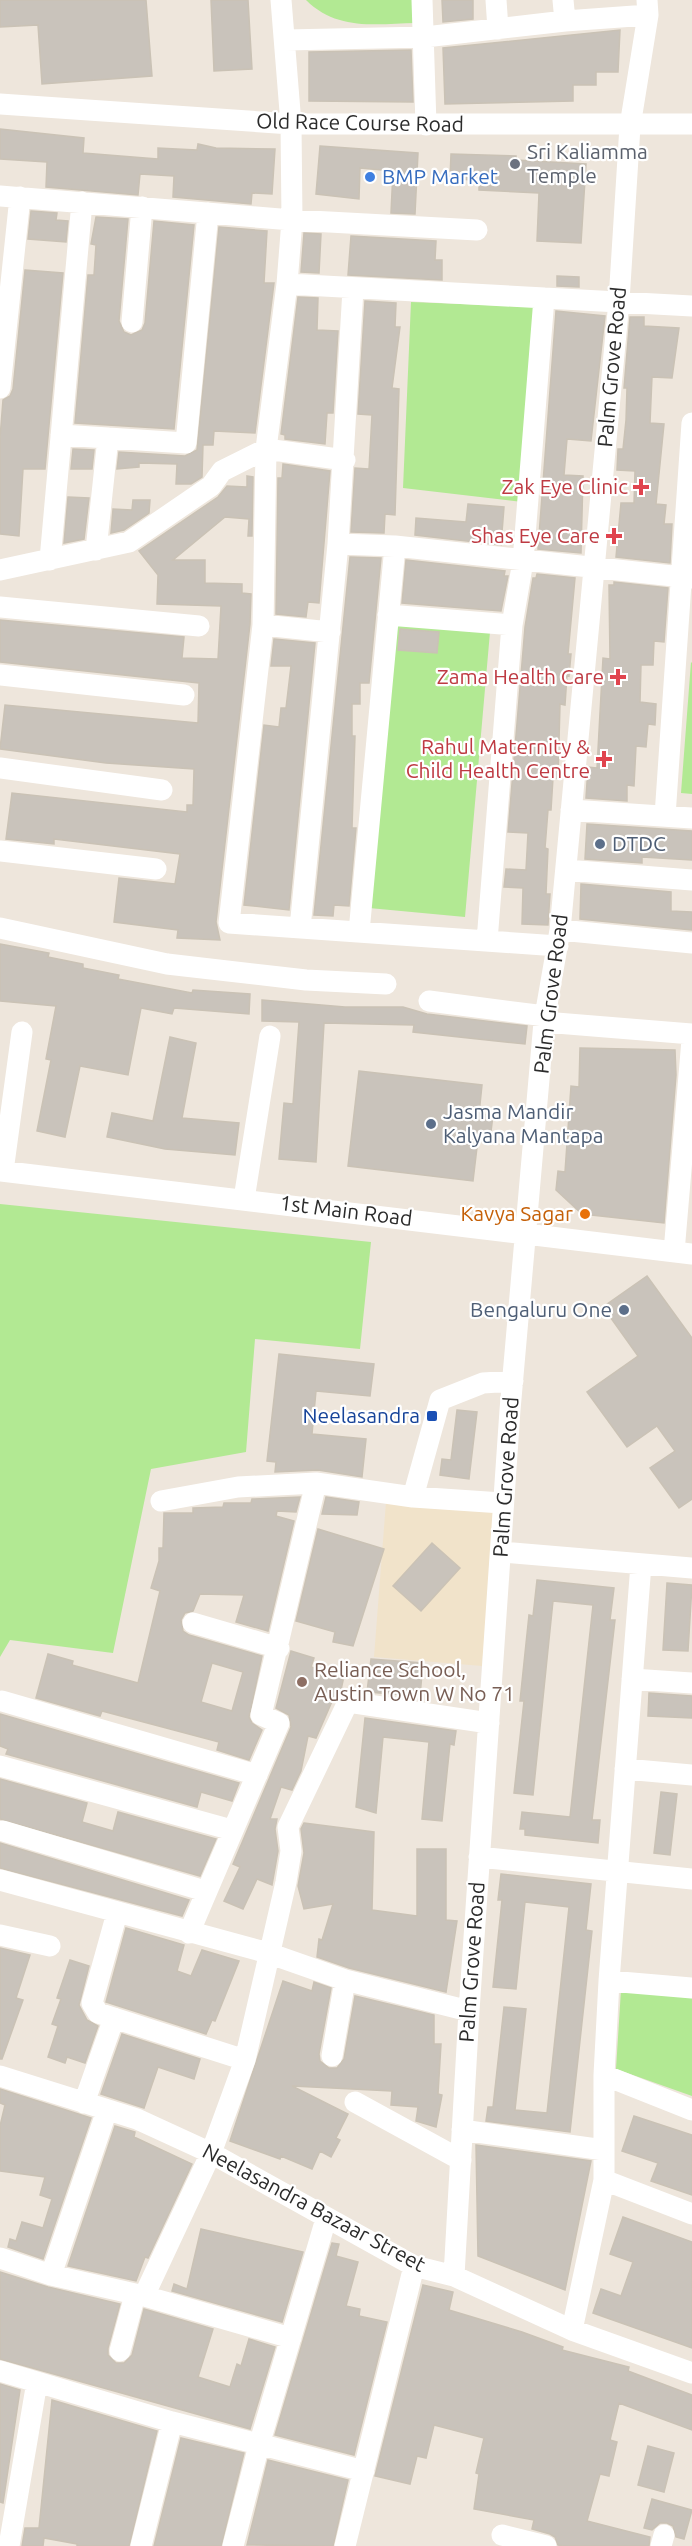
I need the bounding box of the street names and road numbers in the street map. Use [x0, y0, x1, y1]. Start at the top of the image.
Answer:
street label: Old Race Course Road [256, 108, 464, 136]
street label: Palm Grove Road [592, 286, 630, 448]
street label: Palm Grove Road [528, 913, 572, 1075]
street label: 1st Main Road [278, 1190, 414, 1230]
street label: Palm Grove Road [487, 1396, 523, 1558]
street label: Palm Grove Road [453, 1881, 489, 2043]
street label: Neelasandra Bazaar Street [199, 2138, 430, 2276]

